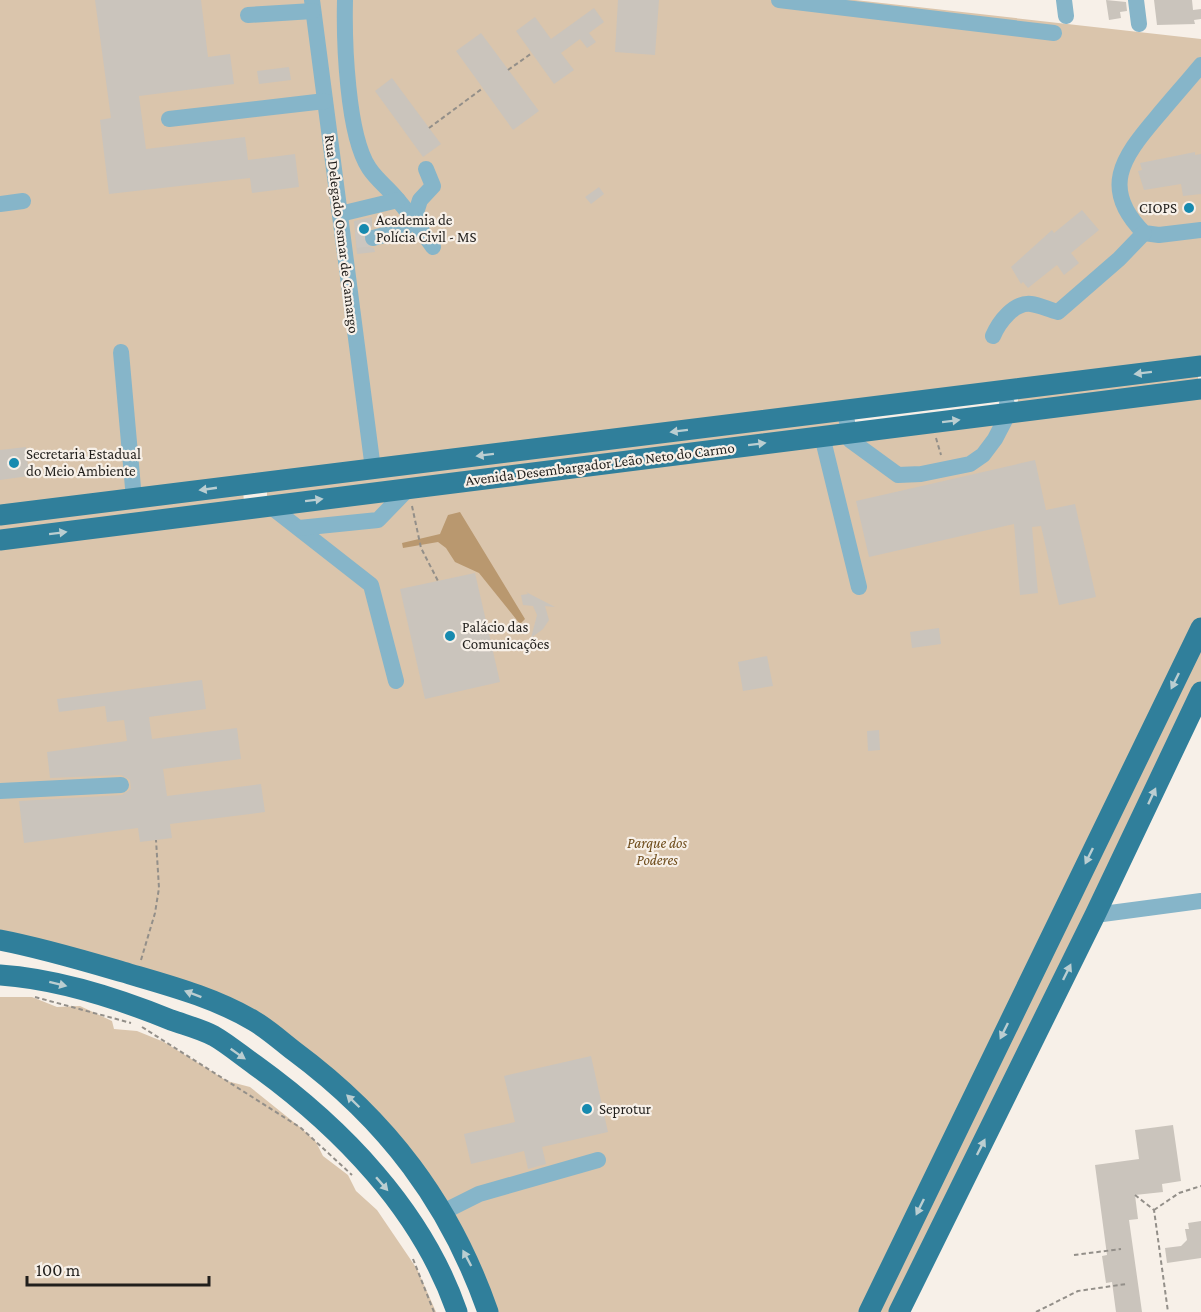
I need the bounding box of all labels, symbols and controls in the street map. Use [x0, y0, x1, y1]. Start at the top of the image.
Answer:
street label: Rua Delegado Osmar de Camargo [321, 134, 362, 334]
place label: CIOPS [1139, 200, 1177, 216]
marker: CIOPS [1182, 201, 1196, 215]
place label: Academia de Polícia Civil - MS [376, 212, 477, 245]
marker: Academia de Polícia Civil - MS [357, 222, 371, 236]
one-way arrow [1133, 368, 1152, 378]
one-way arrow [942, 416, 961, 425]
one-way arrow [669, 426, 688, 436]
street label: Avenida Desembargador Leão Neto do Carmo [464, 440, 736, 489]
one-way arrow [748, 440, 767, 449]
place label: Secretaria Estadual do Meio Ambiente [26, 446, 141, 479]
one-way arrow [475, 450, 494, 460]
marker: Secretaria Estadual do Meio Ambiente [7, 456, 21, 470]
one-way arrow [198, 484, 217, 493]
one-way arrow [305, 496, 324, 505]
one-way arrow [49, 528, 68, 537]
place label: Palácio das Comunicações [462, 619, 550, 653]
marker: Palácio das Comunicações [443, 629, 457, 643]
one-way arrow [1170, 672, 1180, 689]
one-way arrow [1146, 787, 1156, 805]
park label: Parque dos Poderes [627, 835, 687, 868]
one-way arrow [1085, 847, 1094, 864]
one-way arrow [1063, 963, 1072, 980]
one-way arrow [48, 980, 67, 989]
one-way arrow [184, 988, 202, 998]
one-way arrow [1000, 1023, 1009, 1040]
one-way arrow [230, 1048, 246, 1060]
one-way arrow [347, 1095, 361, 1109]
place label: Seprotur [599, 1101, 652, 1118]
marker: Seprotur [580, 1102, 594, 1116]
one-way arrow [976, 1138, 986, 1155]
one-way arrow [375, 1176, 388, 1191]
one-way arrow [915, 1198, 924, 1215]
scale bar [27, 1249, 208, 1287]
one-way arrow [462, 1249, 472, 1266]
text: 100 m [36, 1260, 81, 1280]

